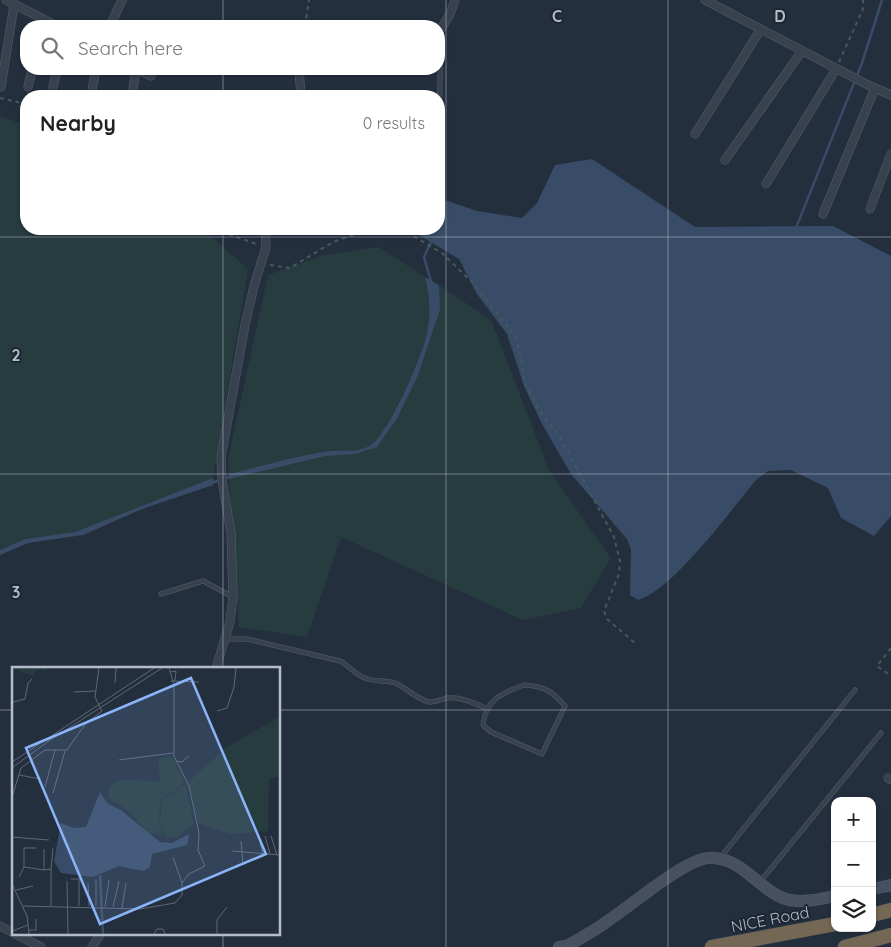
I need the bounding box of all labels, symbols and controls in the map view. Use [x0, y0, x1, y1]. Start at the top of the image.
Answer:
text: C [552, 6, 562, 26]
text: D [774, 6, 786, 26]
search box [20, 20, 445, 75]
icon: search [38, 34, 66, 62]
text: Search here [78, 36, 183, 60]
text: Nearby [40, 110, 116, 136]
text: 0 results [363, 113, 425, 133]
text: 2 [11, 345, 21, 365]
text: 3 [12, 582, 20, 602]
inset map [12, 667, 280, 934]
map controls [831, 797, 876, 932]
button: + [831, 797, 876, 842]
button: − [831, 842, 876, 887]
button: layers [831, 887, 876, 932]
street label: NICE Road [729, 902, 811, 936]

